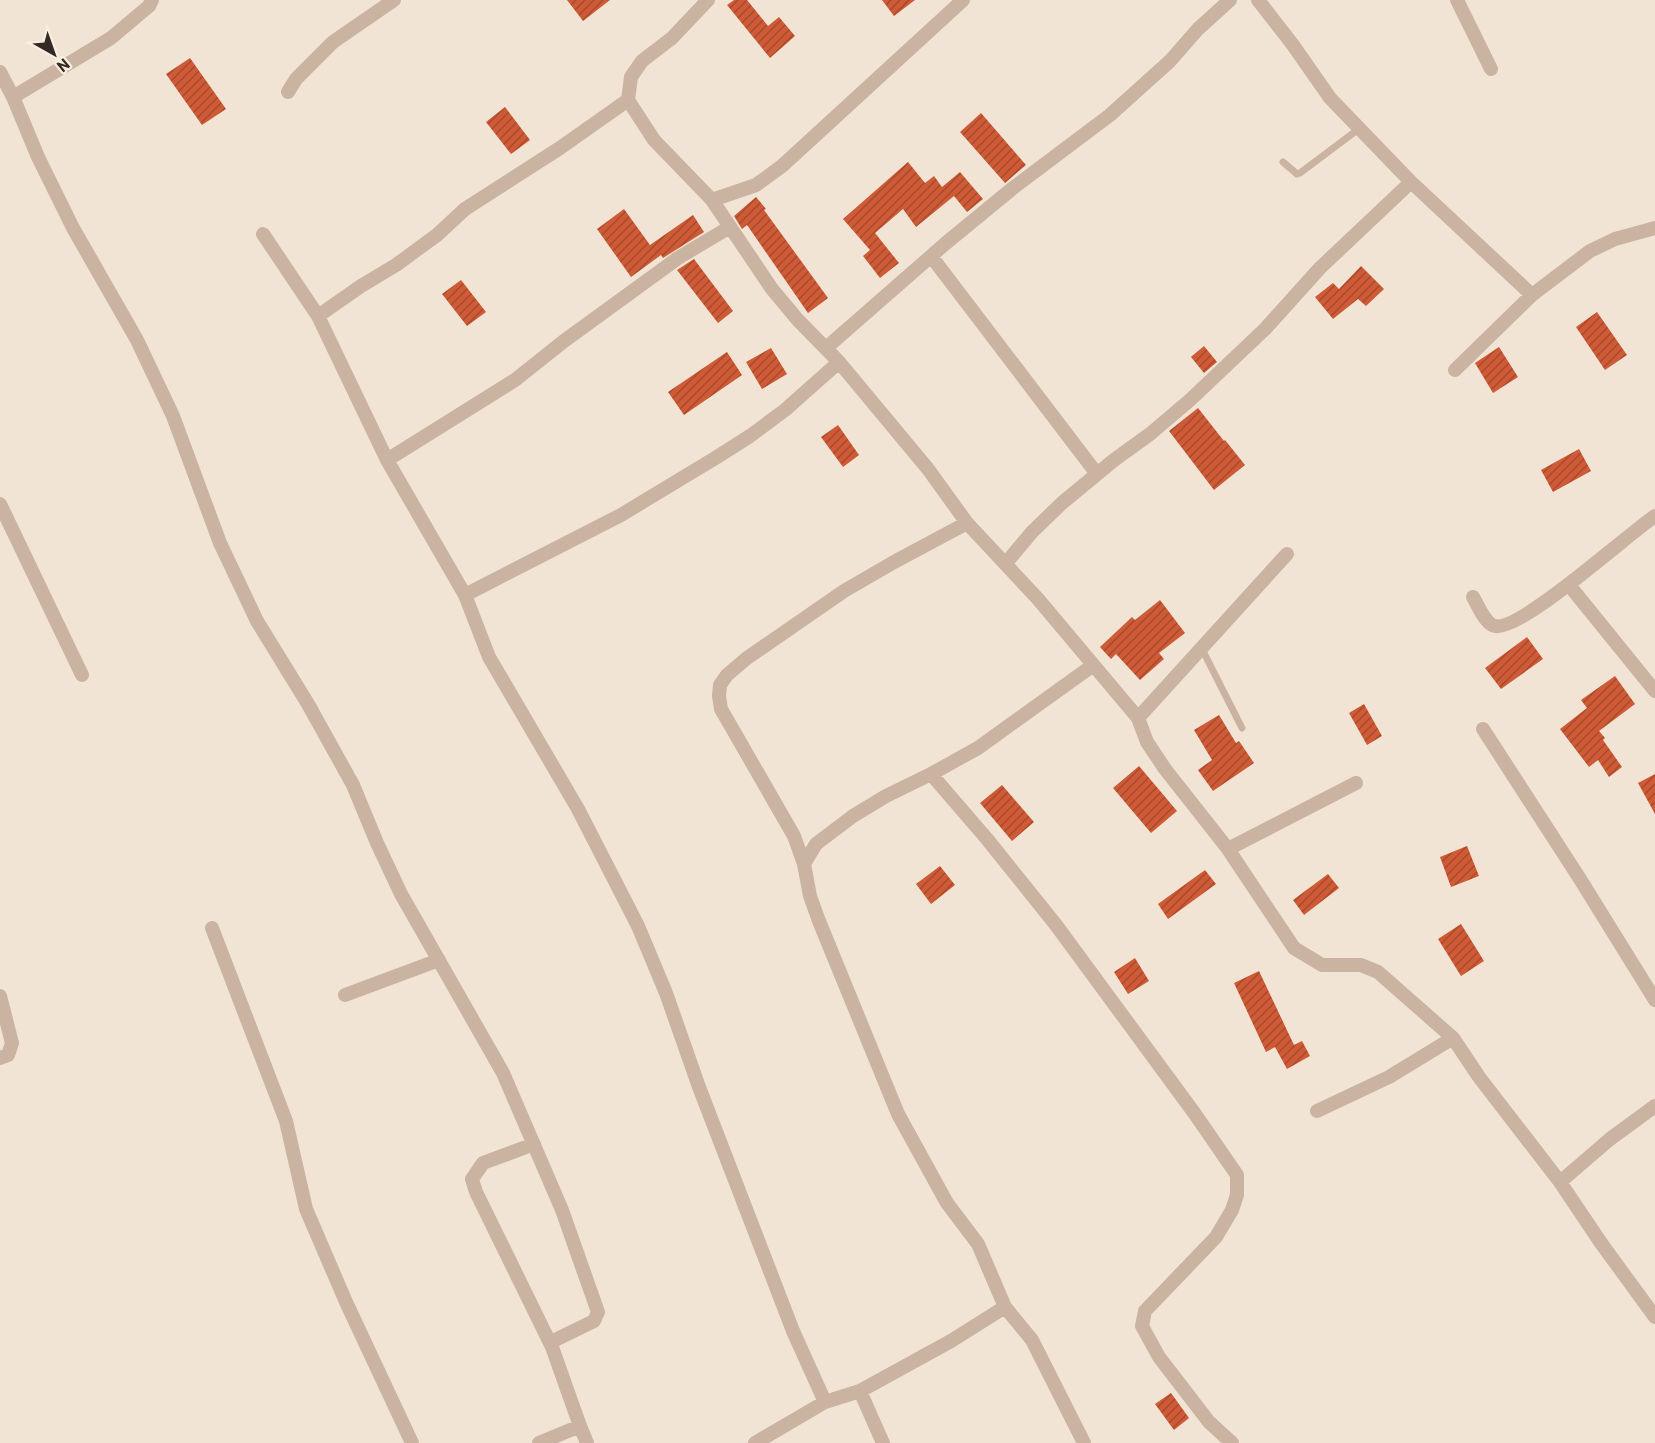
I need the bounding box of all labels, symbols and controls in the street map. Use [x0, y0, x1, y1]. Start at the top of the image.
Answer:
north arrow [24, 24, 84, 84]
text: N [54, 55, 74, 77]

